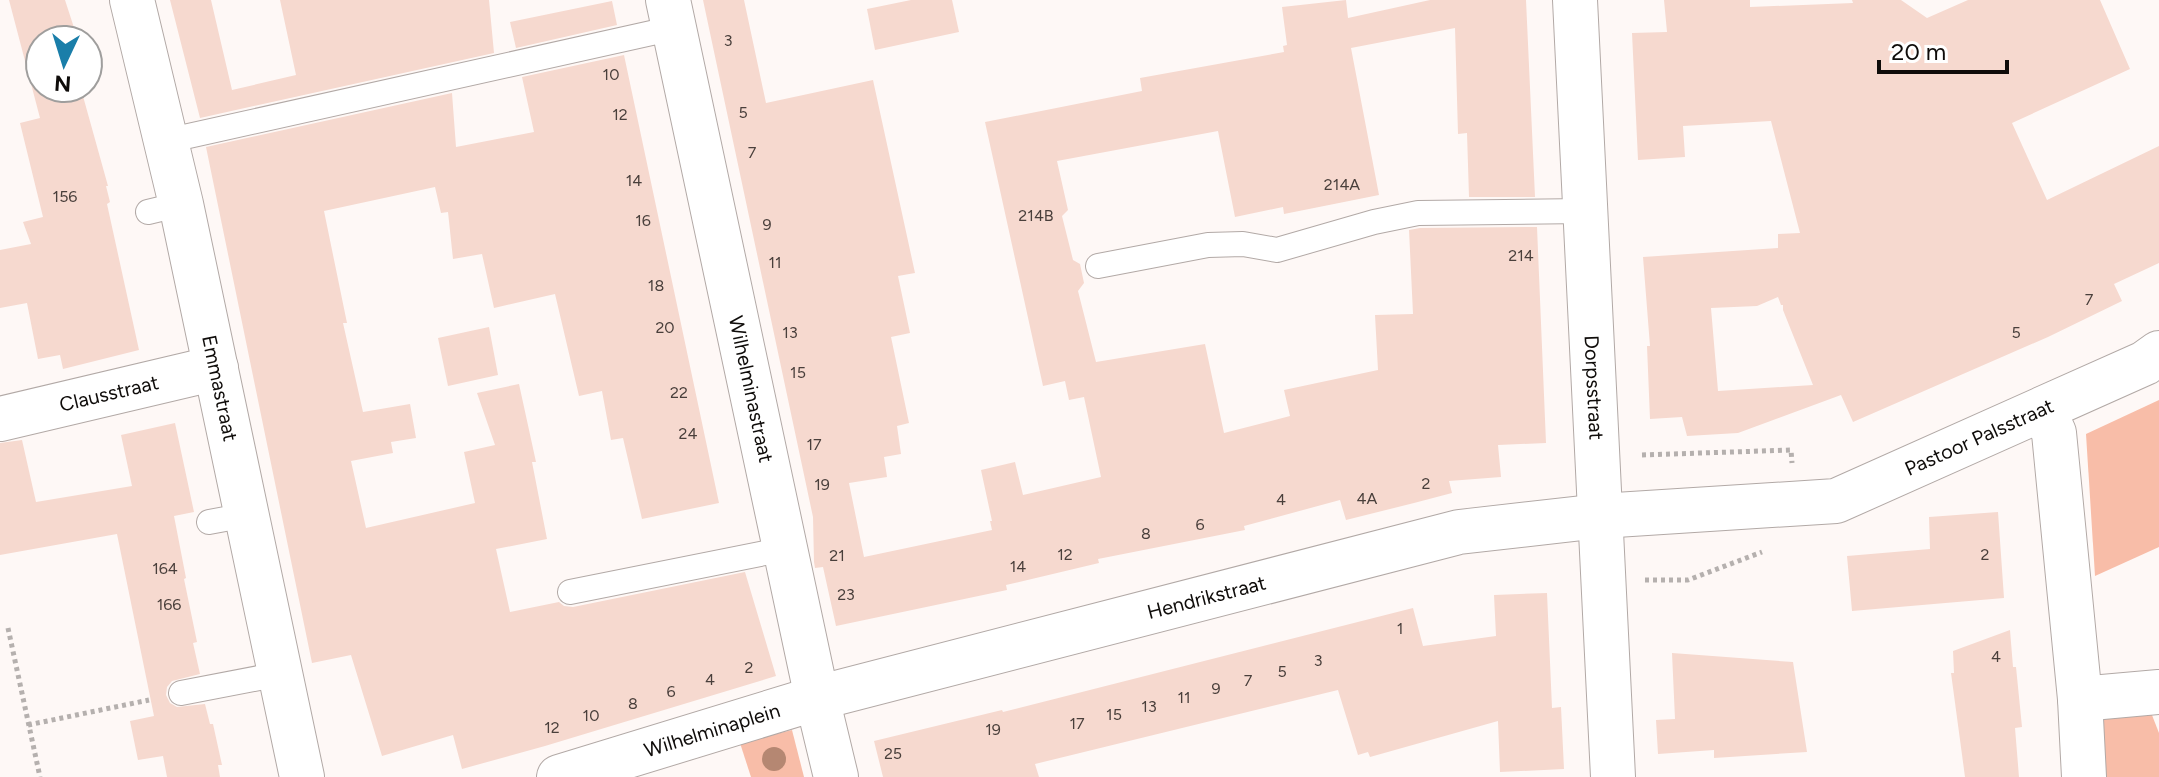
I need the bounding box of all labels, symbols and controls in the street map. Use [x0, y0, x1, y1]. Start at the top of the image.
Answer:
north arrow [24, 24, 104, 104]
scale bar [1879, 24, 2007, 74]
house number: 3 [724, 31, 732, 50]
text: 20 m [1891, 37, 1946, 66]
house number: 10 [603, 65, 619, 84]
text: N [53, 69, 72, 98]
house number: 5 [738, 103, 748, 122]
house number: 12 [612, 105, 628, 124]
house number: 7 [748, 143, 757, 162]
house number: 14 [626, 171, 642, 190]
house number: 214A [1324, 175, 1360, 194]
house number: 156 [53, 187, 77, 206]
house number: 214B [1018, 206, 1054, 225]
house number: 16 [635, 211, 651, 230]
house number: 9 [762, 215, 772, 234]
house number: 214 [1508, 246, 1534, 265]
house number: 11 [768, 253, 782, 272]
house number: 18 [648, 276, 664, 295]
house number: 7 [2085, 290, 2094, 309]
street label: Wilhelminastraat [724, 314, 778, 465]
house number: 20 [655, 318, 675, 337]
house number: 13 [782, 323, 798, 342]
house number: 5 [2011, 323, 2021, 342]
street label: Emmastraat [197, 333, 243, 443]
street label: Dorpsstraat [1579, 335, 1609, 441]
house number: 15 [790, 363, 806, 382]
street label: Clausstraat [57, 370, 161, 417]
house number: 22 [670, 383, 688, 402]
street label: Pastoor Palsstraat [1901, 393, 2057, 481]
house number: 24 [679, 424, 697, 443]
house number: 17 [806, 435, 822, 454]
house number: 2 [1422, 474, 1430, 493]
house number: 19 [814, 475, 830, 494]
house number: 4A [1357, 489, 1378, 508]
house number: 4 [1276, 490, 1286, 509]
house number: 6 [1195, 515, 1205, 534]
house number: 8 [1141, 524, 1151, 543]
house number: 12 [1057, 545, 1073, 564]
house number: 2 [1981, 545, 1989, 564]
house number: 21 [829, 546, 845, 565]
house number: 14 [1010, 557, 1026, 576]
house number: 164 [152, 559, 178, 578]
street label: Hendrikstraat [1145, 570, 1268, 624]
house number: 23 [837, 585, 855, 604]
house number: 166 [157, 595, 181, 614]
house number: 1 [1397, 619, 1403, 638]
house number: 4 [1991, 647, 2001, 666]
house number: 3 [1314, 651, 1322, 670]
house number: 2 [745, 658, 753, 677]
house number: 5 [1277, 662, 1287, 681]
house number: 4 [705, 670, 715, 689]
house number: 7 [1244, 671, 1253, 690]
house number: 9 [1211, 679, 1221, 698]
house number: 6 [666, 682, 676, 701]
house number: 11 [1177, 688, 1191, 707]
house number: 8 [628, 694, 638, 713]
house number: 13 [1141, 697, 1157, 716]
street label: Wilhelminaplein [641, 698, 783, 762]
house number: 15 [1106, 705, 1122, 724]
house number: 10 [583, 706, 599, 725]
house number: 17 [1069, 714, 1085, 733]
house number: 12 [544, 718, 560, 737]
house number: 19 [985, 720, 1001, 739]
house number: 25 [884, 744, 902, 763]

